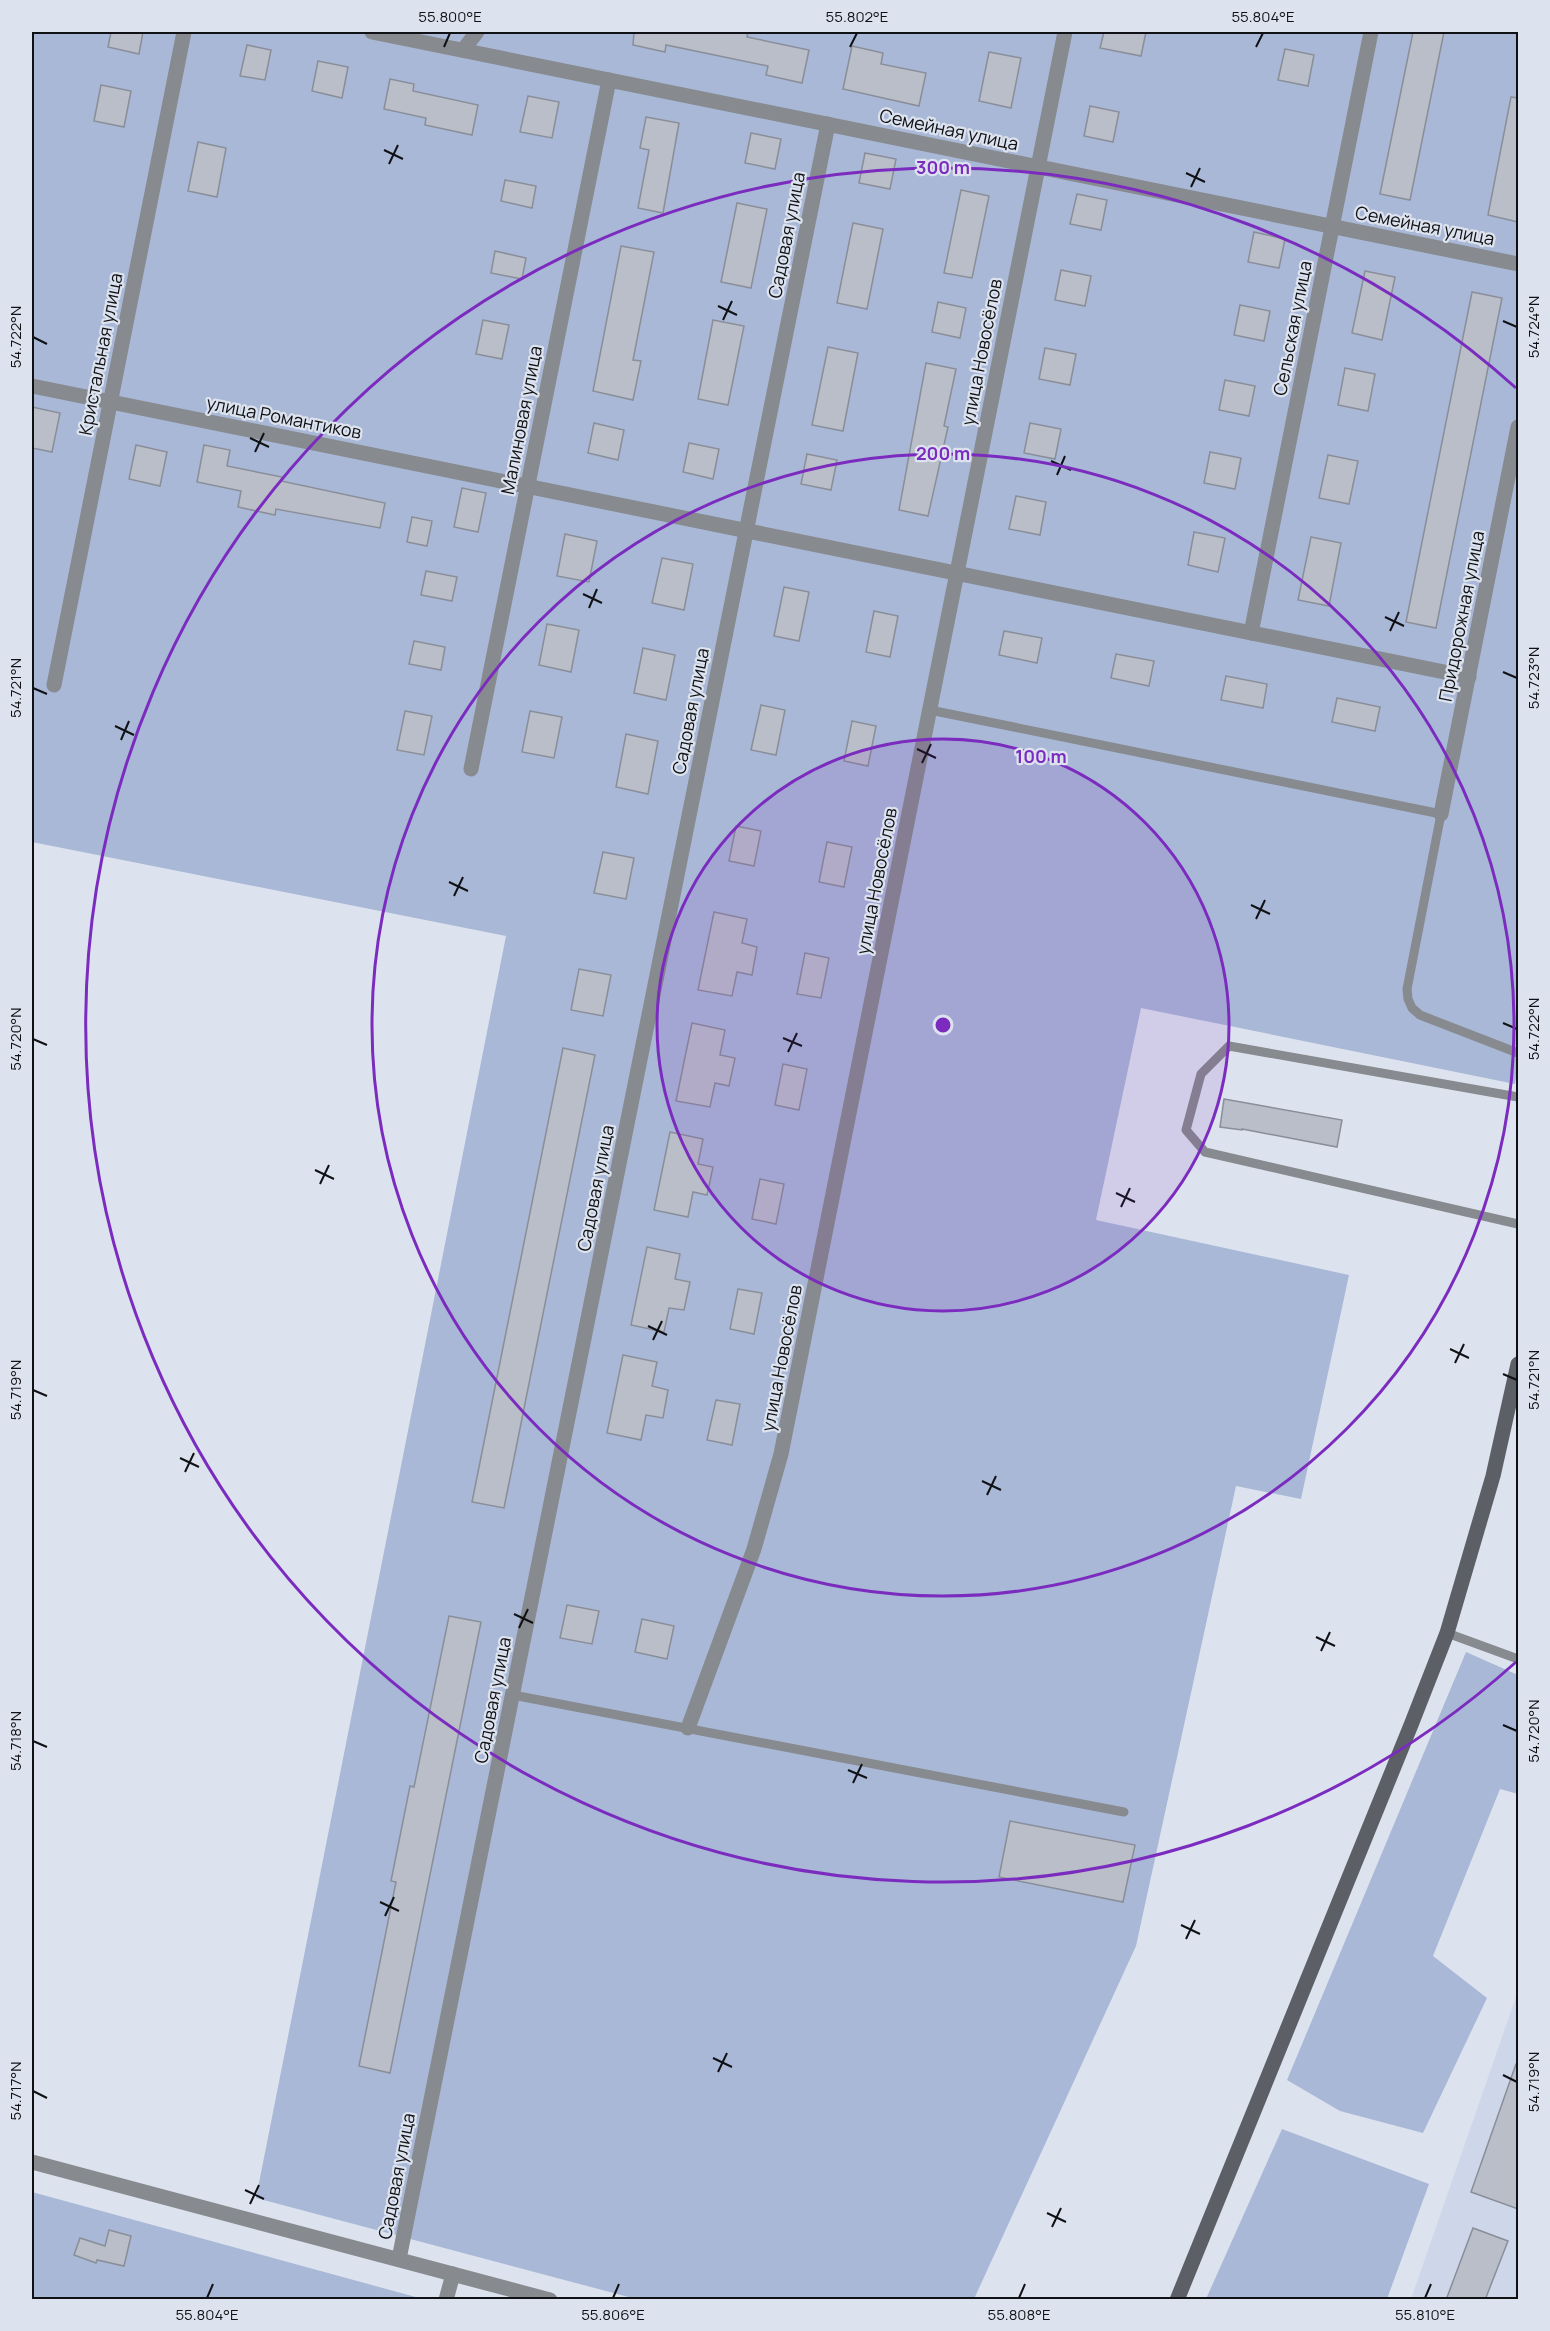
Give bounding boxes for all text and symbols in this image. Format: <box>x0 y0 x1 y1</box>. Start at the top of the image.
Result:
text: 55.800°E <box>418 6 482 27</box>
text: 55.802°E <box>826 6 888 27</box>
text: 55.804°E <box>1231 6 1295 27</box>
street label: Семейная улица <box>877 103 1021 155</box>
text: 300 m <box>916 155 970 179</box>
street label: Садовая улица <box>762 170 810 300</box>
street label: Семейная улица <box>1353 200 1497 250</box>
street label: Сельская улица <box>1267 259 1317 397</box>
street label: Кристальная улица <box>72 271 128 437</box>
street label: улица Новосёлов <box>955 276 1007 427</box>
text: 54.724°N <box>1523 296 1544 358</box>
text: 54.722°N <box>5 306 26 368</box>
street label: Малиновая улица <box>495 344 547 496</box>
street label: улица Романтиков <box>204 390 364 444</box>
text: 200 m <box>916 441 970 465</box>
street label: Придорожная улица <box>1433 529 1489 703</box>
street label: Садовая улица <box>666 646 714 776</box>
text: 54.723°N <box>1523 647 1544 709</box>
text: 54.721°N <box>5 658 26 718</box>
text: 100 m <box>1015 744 1067 768</box>
street label: улица Новосёлов <box>850 805 902 956</box>
text: 54.722°N <box>1523 998 1544 1060</box>
text: 54.720°N <box>5 1007 26 1071</box>
centre of rings <box>933 1015 953 1035</box>
street label: Садовая улица <box>571 1123 619 1253</box>
street label: улица Новосёлов <box>755 1282 807 1433</box>
text: 54.721°N <box>1523 1350 1544 1410</box>
text: 54.719°N <box>5 1360 26 1420</box>
street label: Садовая улица <box>468 1635 516 1765</box>
text: 54.720°N <box>1523 1699 1544 1763</box>
text: 54.718°N <box>5 1711 26 1771</box>
text: 54.719°N <box>1523 2052 1544 2112</box>
text: 54.717°N <box>5 2062 26 2120</box>
street label: Садовая улица <box>372 2111 420 2241</box>
text: 55.804°E <box>175 2304 239 2325</box>
text: 55.806°E <box>581 2304 645 2325</box>
text: 55.808°E <box>988 2304 1051 2325</box>
text: 55.810°E <box>1395 2304 1455 2325</box>

